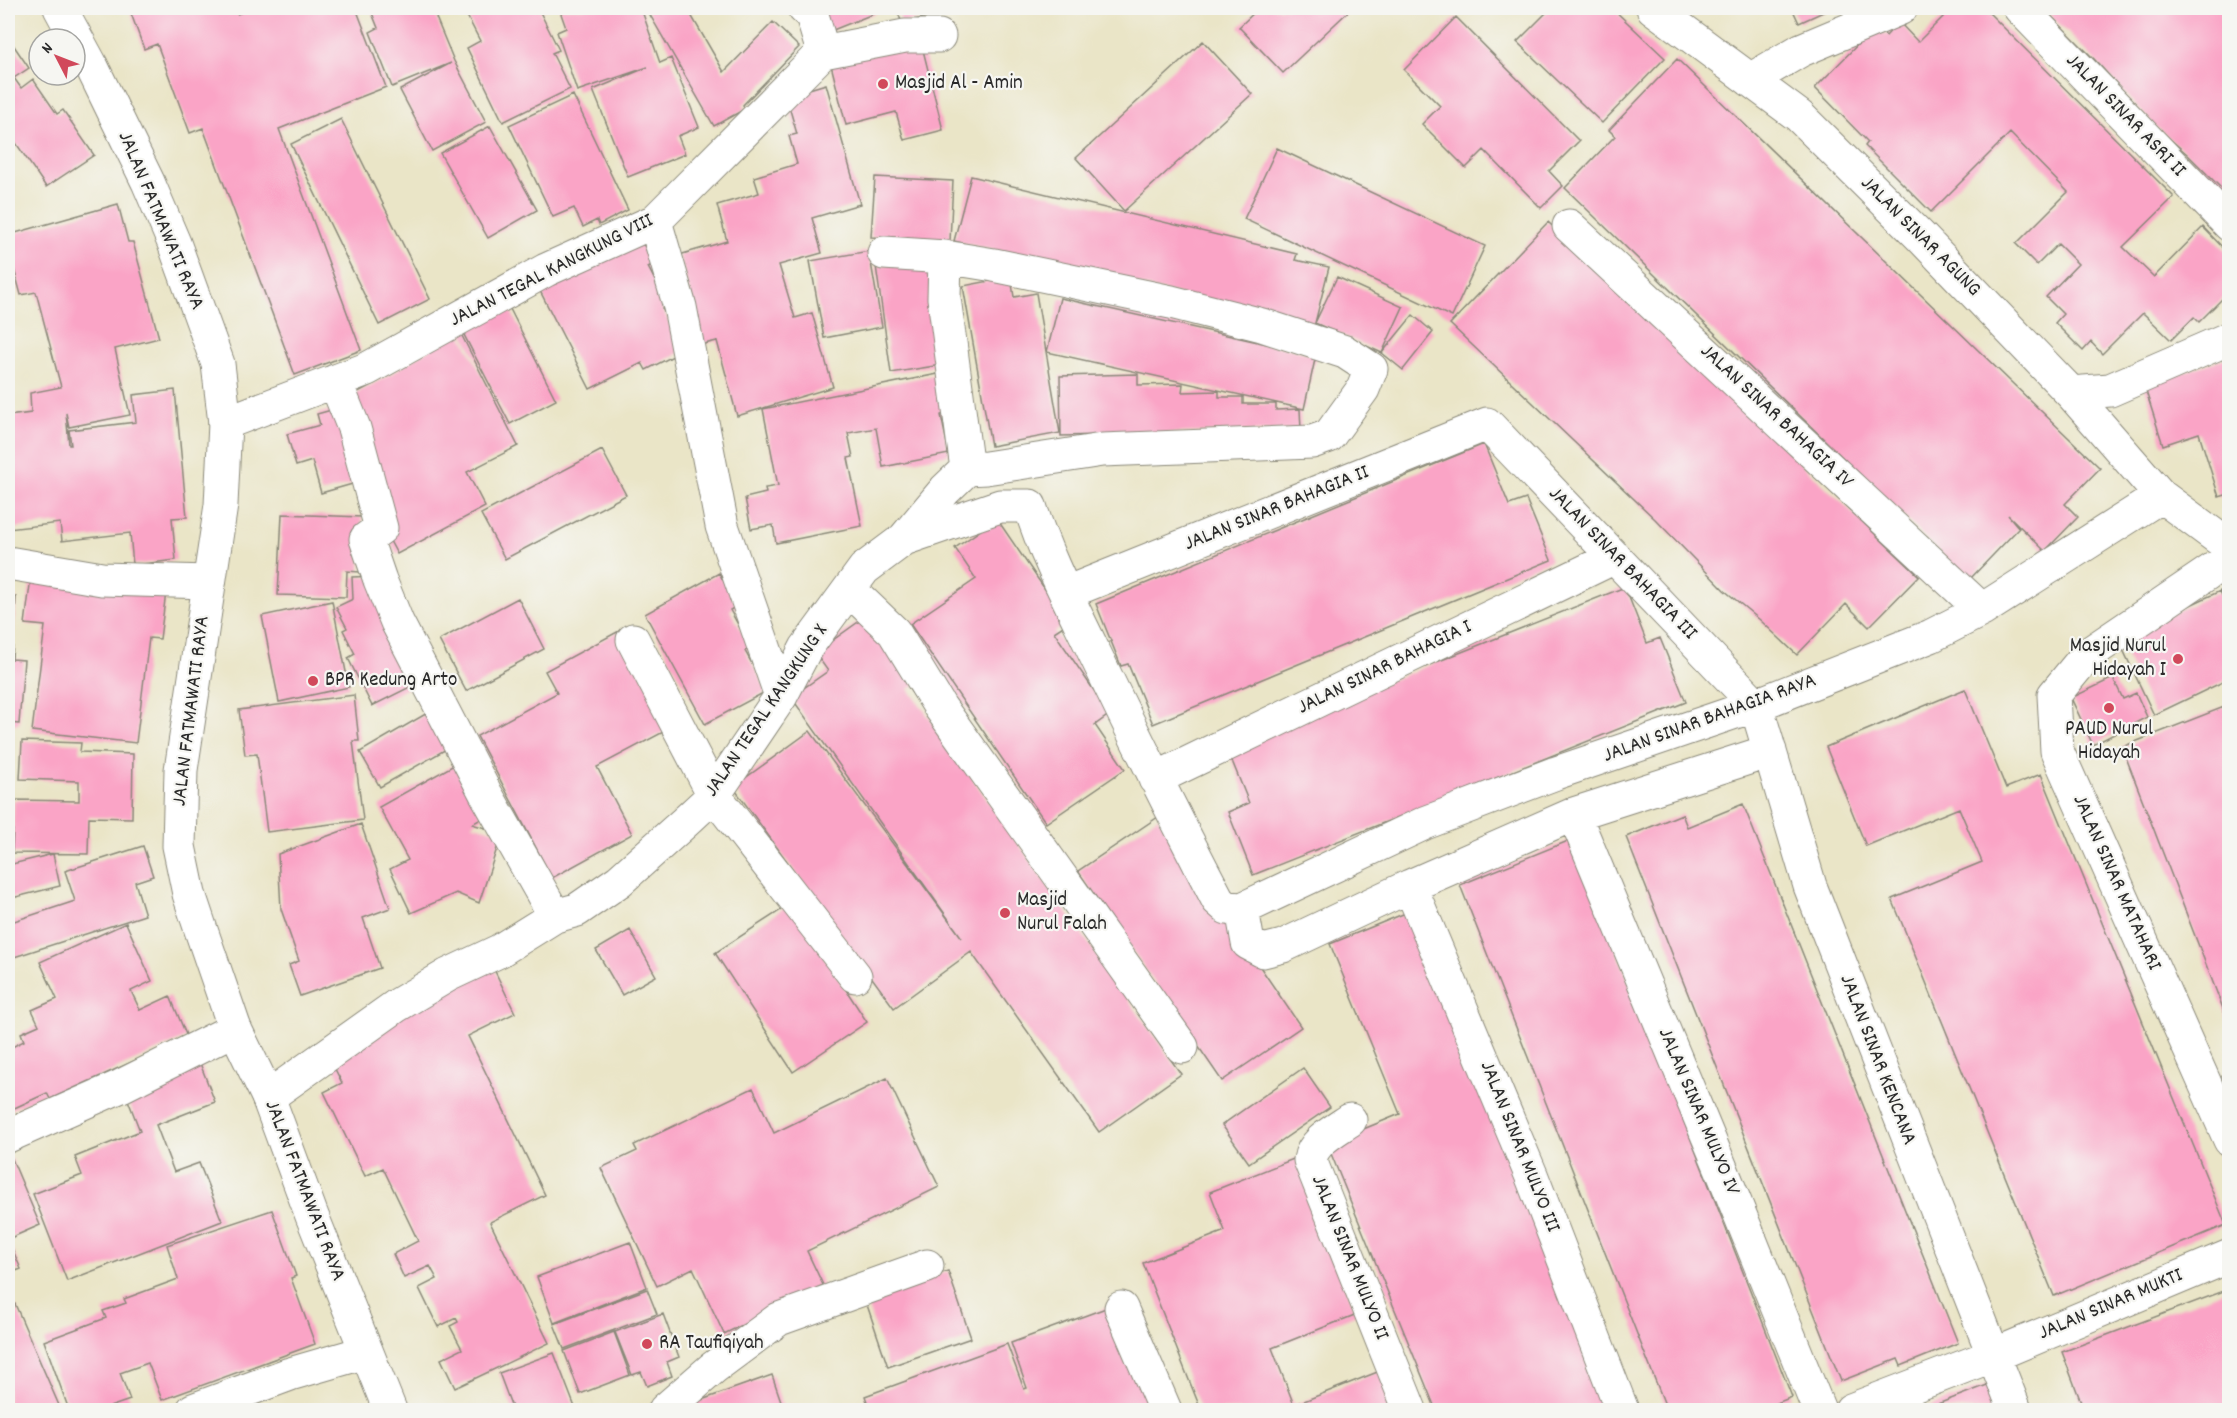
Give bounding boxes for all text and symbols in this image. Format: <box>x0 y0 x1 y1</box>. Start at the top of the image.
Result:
north arrow <box>27 27 87 87</box>
text: N <box>37 38 59 59</box>
street label: JALAN SINAR ASRI II <box>2058 47 2192 185</box>
place label: Masjid Al - Amin <box>895 69 1023 99</box>
marker: Masjid Al - Amin <box>876 77 890 91</box>
street label: JALAN FATMAWATI RAYA <box>109 127 211 315</box>
street label: JALAN SINAR AGUNG <box>1853 170 1987 304</box>
street label: JALAN TEGAL KANGKUNG VIII <box>445 206 660 335</box>
street label: JALAN SINAR BAHAGIA IV <box>1692 338 1860 496</box>
street label: JALAN SINAR BAHAGIA II <box>1180 458 1374 560</box>
street label: JALAN SINAR BAHAGIA III <box>1541 480 1704 648</box>
street label: JALAN SINAR BAHAGIA I <box>1293 613 1478 723</box>
street label: JALAN FATMAWATI RAYA <box>165 614 219 808</box>
street label: JALAN TEGAL KANGKUNG X <box>698 618 836 804</box>
place label: Masjid Nurul Hidayah I <box>2070 632 2166 686</box>
marker: Masjid Nurul Hidayah I <box>2171 652 2185 666</box>
place label: BPR Kedung Arto <box>325 666 457 696</box>
street label: JALAN SINAR BAHAGIA RAYA <box>1599 666 1821 772</box>
marker: BPR Kedung Arto <box>306 674 320 688</box>
marker: PAUD Nurul Hidayah <box>2102 701 2116 715</box>
place label: PAUD Nurul Hidayah <box>2065 715 2153 769</box>
street label: JALAN SINAR MATAHARI <box>2064 790 2168 976</box>
place label: Masjid Nurul Falah <box>1017 886 1107 940</box>
marker: Masjid Nurul Falah <box>998 906 1012 920</box>
street label: JALAN SINAR KENCANA <box>1831 970 1923 1150</box>
street label: JALAN SINAR MULYO IV <box>1649 1024 1747 1200</box>
street label: JALAN SINAR MULYO III <box>1471 1057 1567 1237</box>
street label: JALAN FATMAWATI RAYA <box>256 1096 352 1286</box>
street label: JALAN SINAR MULYO II <box>1302 1171 1396 1345</box>
street label: JALAN SINAR MUKTI <box>2034 1261 2188 1349</box>
place label: RA Taufiqiyah <box>659 1329 764 1359</box>
marker: RA Taufiqiyah <box>640 1337 654 1351</box>

